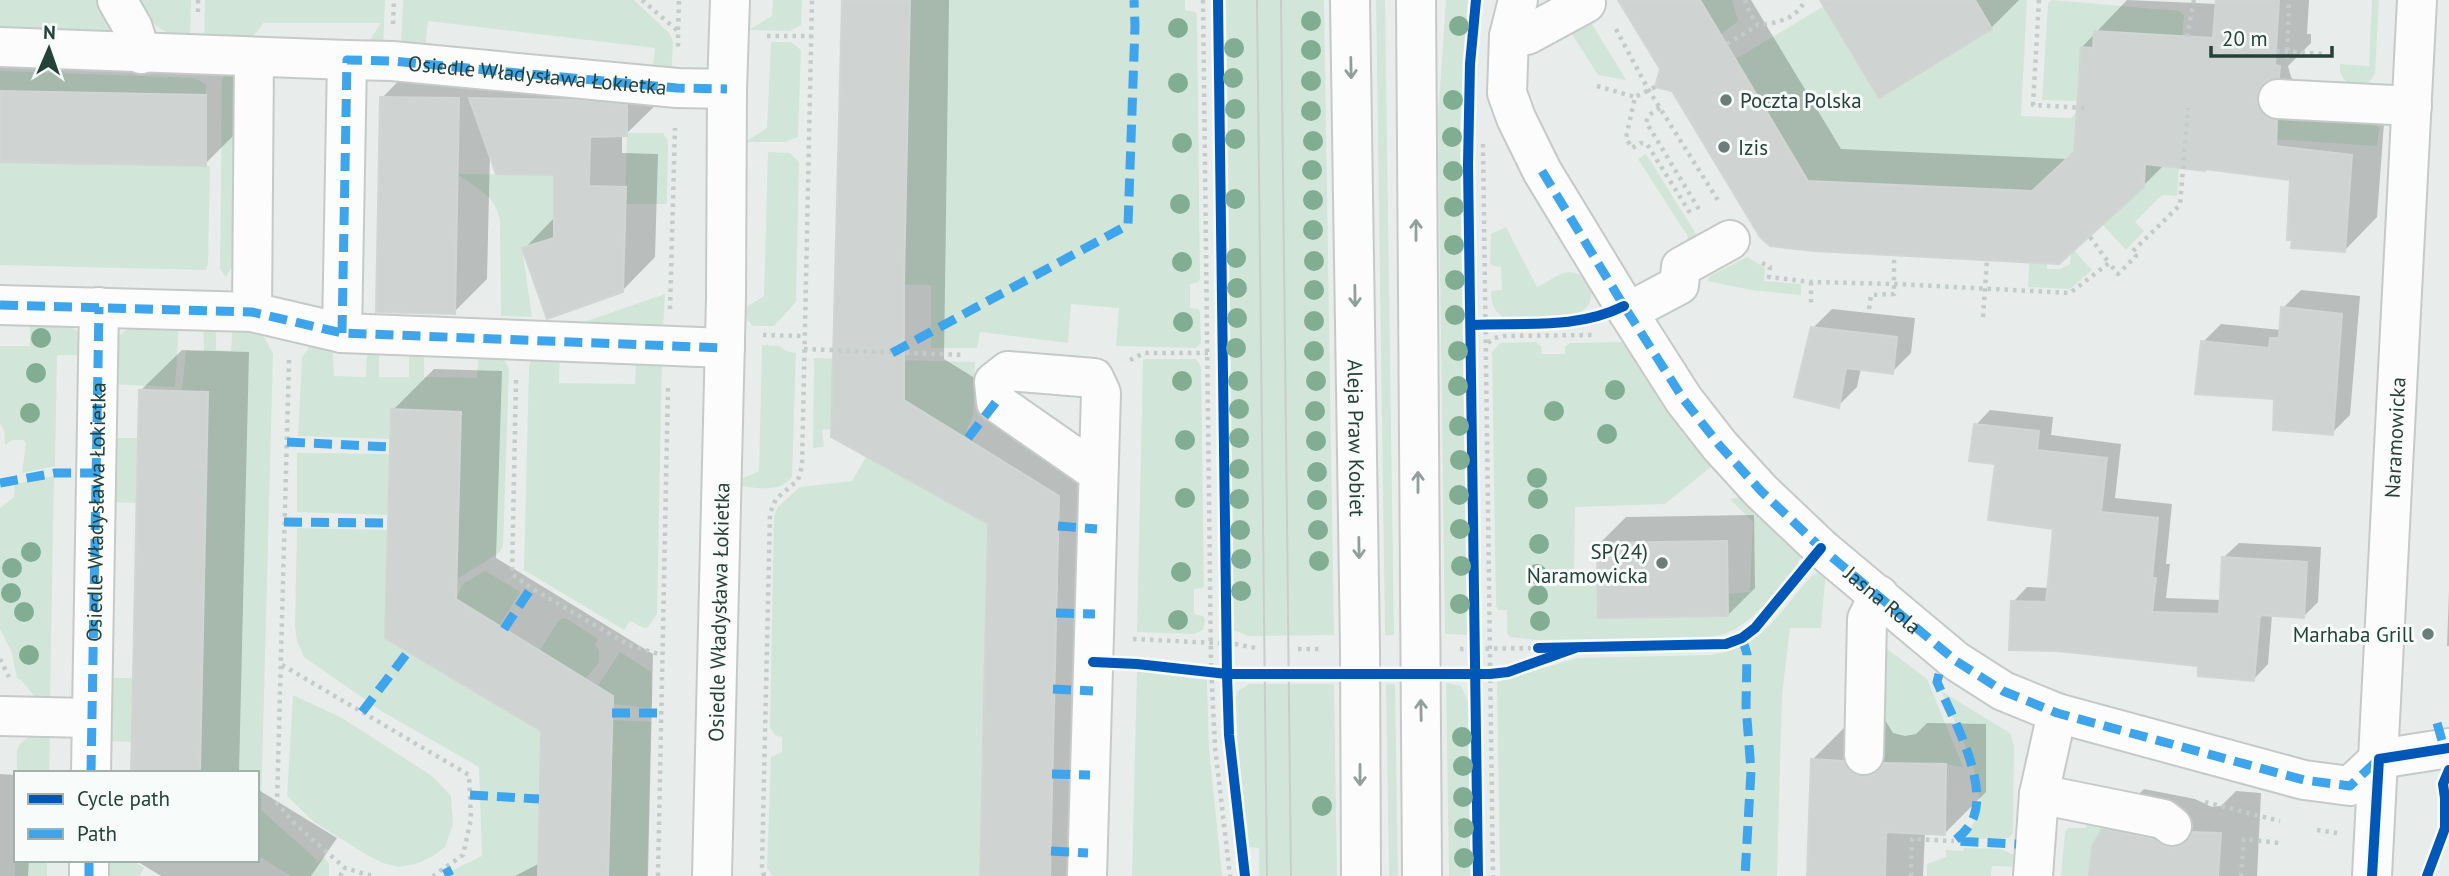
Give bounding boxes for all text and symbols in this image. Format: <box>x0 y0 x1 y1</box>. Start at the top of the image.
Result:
north arrow <box>14 14 84 84</box>
scale bar <box>2211 14 2332 58</box>
text: N <box>43 20 56 44</box>
text: 20 m <box>2222 25 2268 52</box>
street label: Osiedle Władysława Łokietka <box>407 49 668 100</box>
one-way arrow <box>1345 56 1358 79</box>
place label: Poczta Polska <box>1740 87 1862 114</box>
marker: Poczta Polska <box>1718 92 1734 108</box>
place label: Izis <box>1738 134 1768 161</box>
marker: Izis <box>1716 139 1732 155</box>
one-way arrow <box>1410 219 1423 242</box>
one-way arrow <box>1348 284 1362 307</box>
street label: Aleja Praw Kobiet <box>1342 359 1371 517</box>
street label: Naramowicka <box>2378 376 2411 499</box>
street label: Osiedle Władysława Łokietka <box>80 382 111 642</box>
one-way arrow <box>1412 471 1425 494</box>
street label: Osiedle Władysława Łokietka <box>702 482 735 742</box>
one-way arrow <box>1352 536 1365 559</box>
place label: SP(24) Naramowicka <box>1527 538 1648 589</box>
marker: SP(24) Naramowicka <box>1654 555 1670 571</box>
street label: Jasna Rola <box>1838 559 1927 640</box>
place label: Marhaba Grill <box>2293 621 2414 648</box>
marker: Marhaba Grill <box>2420 626 2436 642</box>
one-way arrow <box>1414 699 1428 722</box>
one-way arrow <box>1353 763 1367 786</box>
legend <box>14 771 259 862</box>
text: Cycle path <box>77 785 170 812</box>
text: Path <box>77 820 117 847</box>

